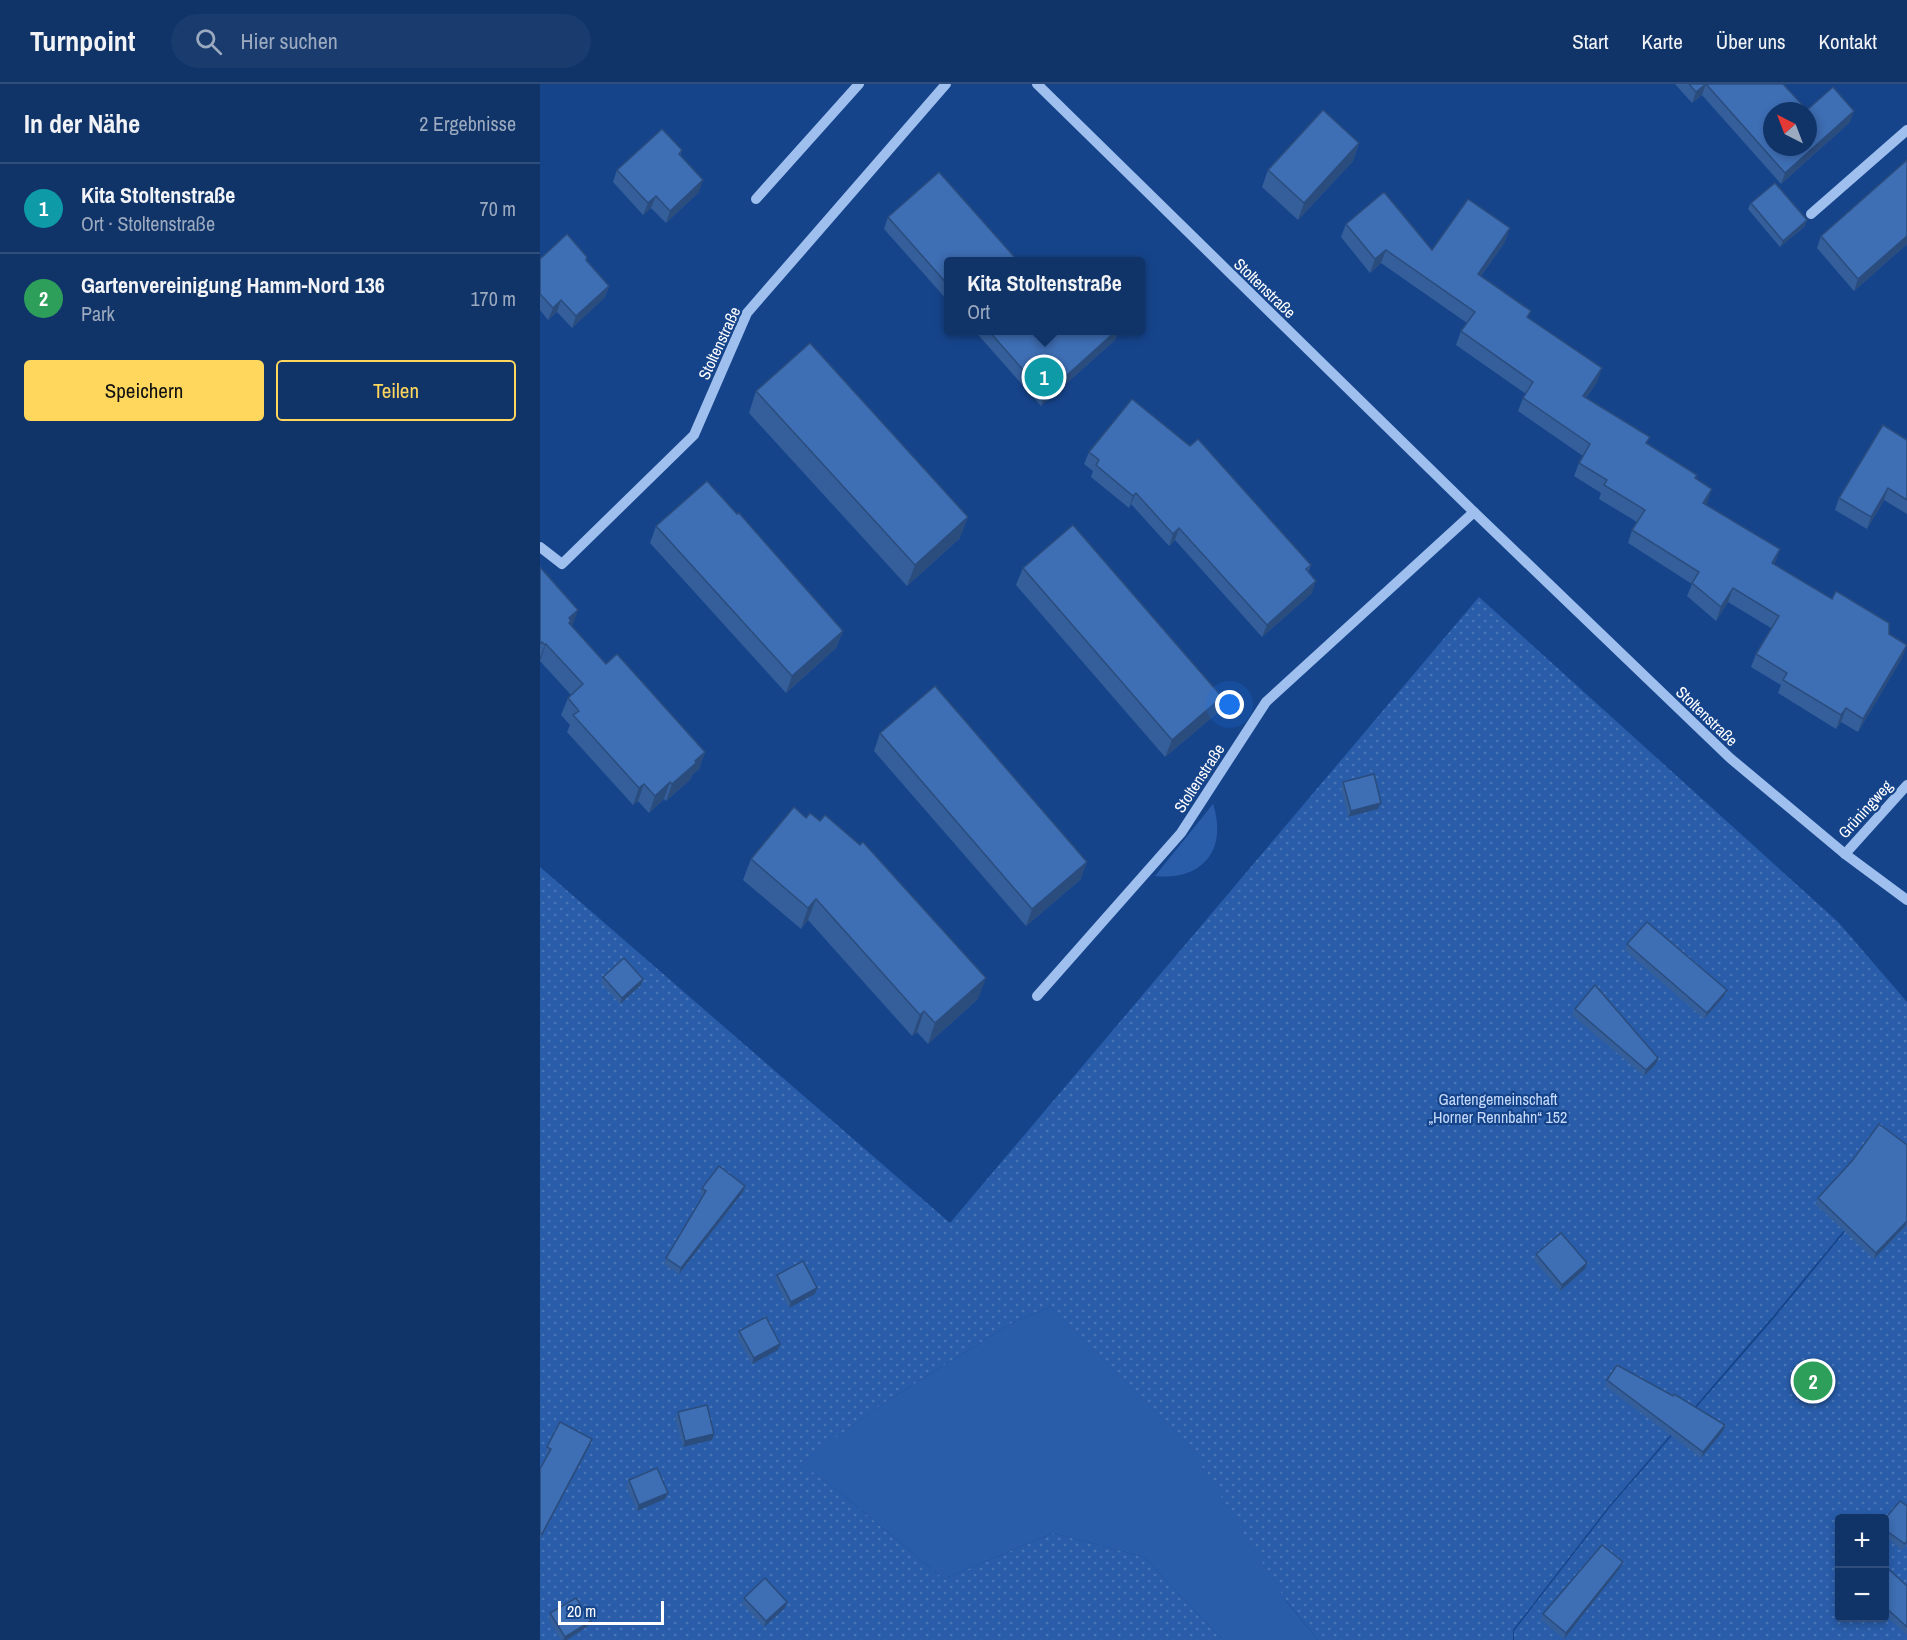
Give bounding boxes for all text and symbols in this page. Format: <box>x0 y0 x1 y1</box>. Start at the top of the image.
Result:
search box <box>171 14 591 68</box>
text: Turnpoint <box>30 22 135 60</box>
icon: search <box>192 25 225 58</box>
text: Hier suchen <box>240 26 338 56</box>
text: Start <box>1572 27 1609 56</box>
text: Karte <box>1642 27 1683 56</box>
text: Über uns <box>1716 27 1786 56</box>
text: Kontakt <box>1819 27 1877 56</box>
north arrow <box>1763 102 1817 156</box>
text: In der Nähe <box>24 106 140 141</box>
text: 2 Ergebnisse <box>419 110 516 137</box>
text: Kita Stoltenstraße <box>81 180 235 210</box>
text: 1 <box>39 195 48 222</box>
text: 70 m <box>480 195 516 222</box>
text: Ort · Stoltenstraße <box>81 210 215 237</box>
street label: Stoltenstraße <box>1229 253 1301 323</box>
popup <box>944 257 1145 335</box>
text: Kita Stoltenstraße <box>967 268 1122 298</box>
text: Gartenvereinigung Hamm-Nord 136 <box>81 270 385 300</box>
text: 2 <box>39 285 48 312</box>
text: 170 m <box>470 285 516 312</box>
text: Ort <box>967 298 990 325</box>
text: Park <box>81 300 115 327</box>
street label: Stoltenstraße <box>693 303 745 383</box>
pin: 1 <box>1024 354 1064 400</box>
button: Speichern <box>24 360 264 421</box>
button: Teilen <box>276 360 516 421</box>
street label: Stoltenstraße <box>1671 681 1743 751</box>
your location <box>1215 690 1244 719</box>
street label: Stoltenstraße <box>1169 739 1229 817</box>
street label: Grüningweg <box>1833 775 1898 843</box>
park label: Gartengemeinschaft „Horner Rennbahn“ 152 <box>1429 1088 1567 1128</box>
pin: 2 <box>1794 1358 1832 1404</box>
map controls <box>1835 1514 1889 1622</box>
button: + <box>1835 1514 1889 1568</box>
button: − <box>1835 1568 1889 1622</box>
scale bar <box>558 1598 664 1626</box>
text: 20 m <box>567 1600 596 1622</box>

